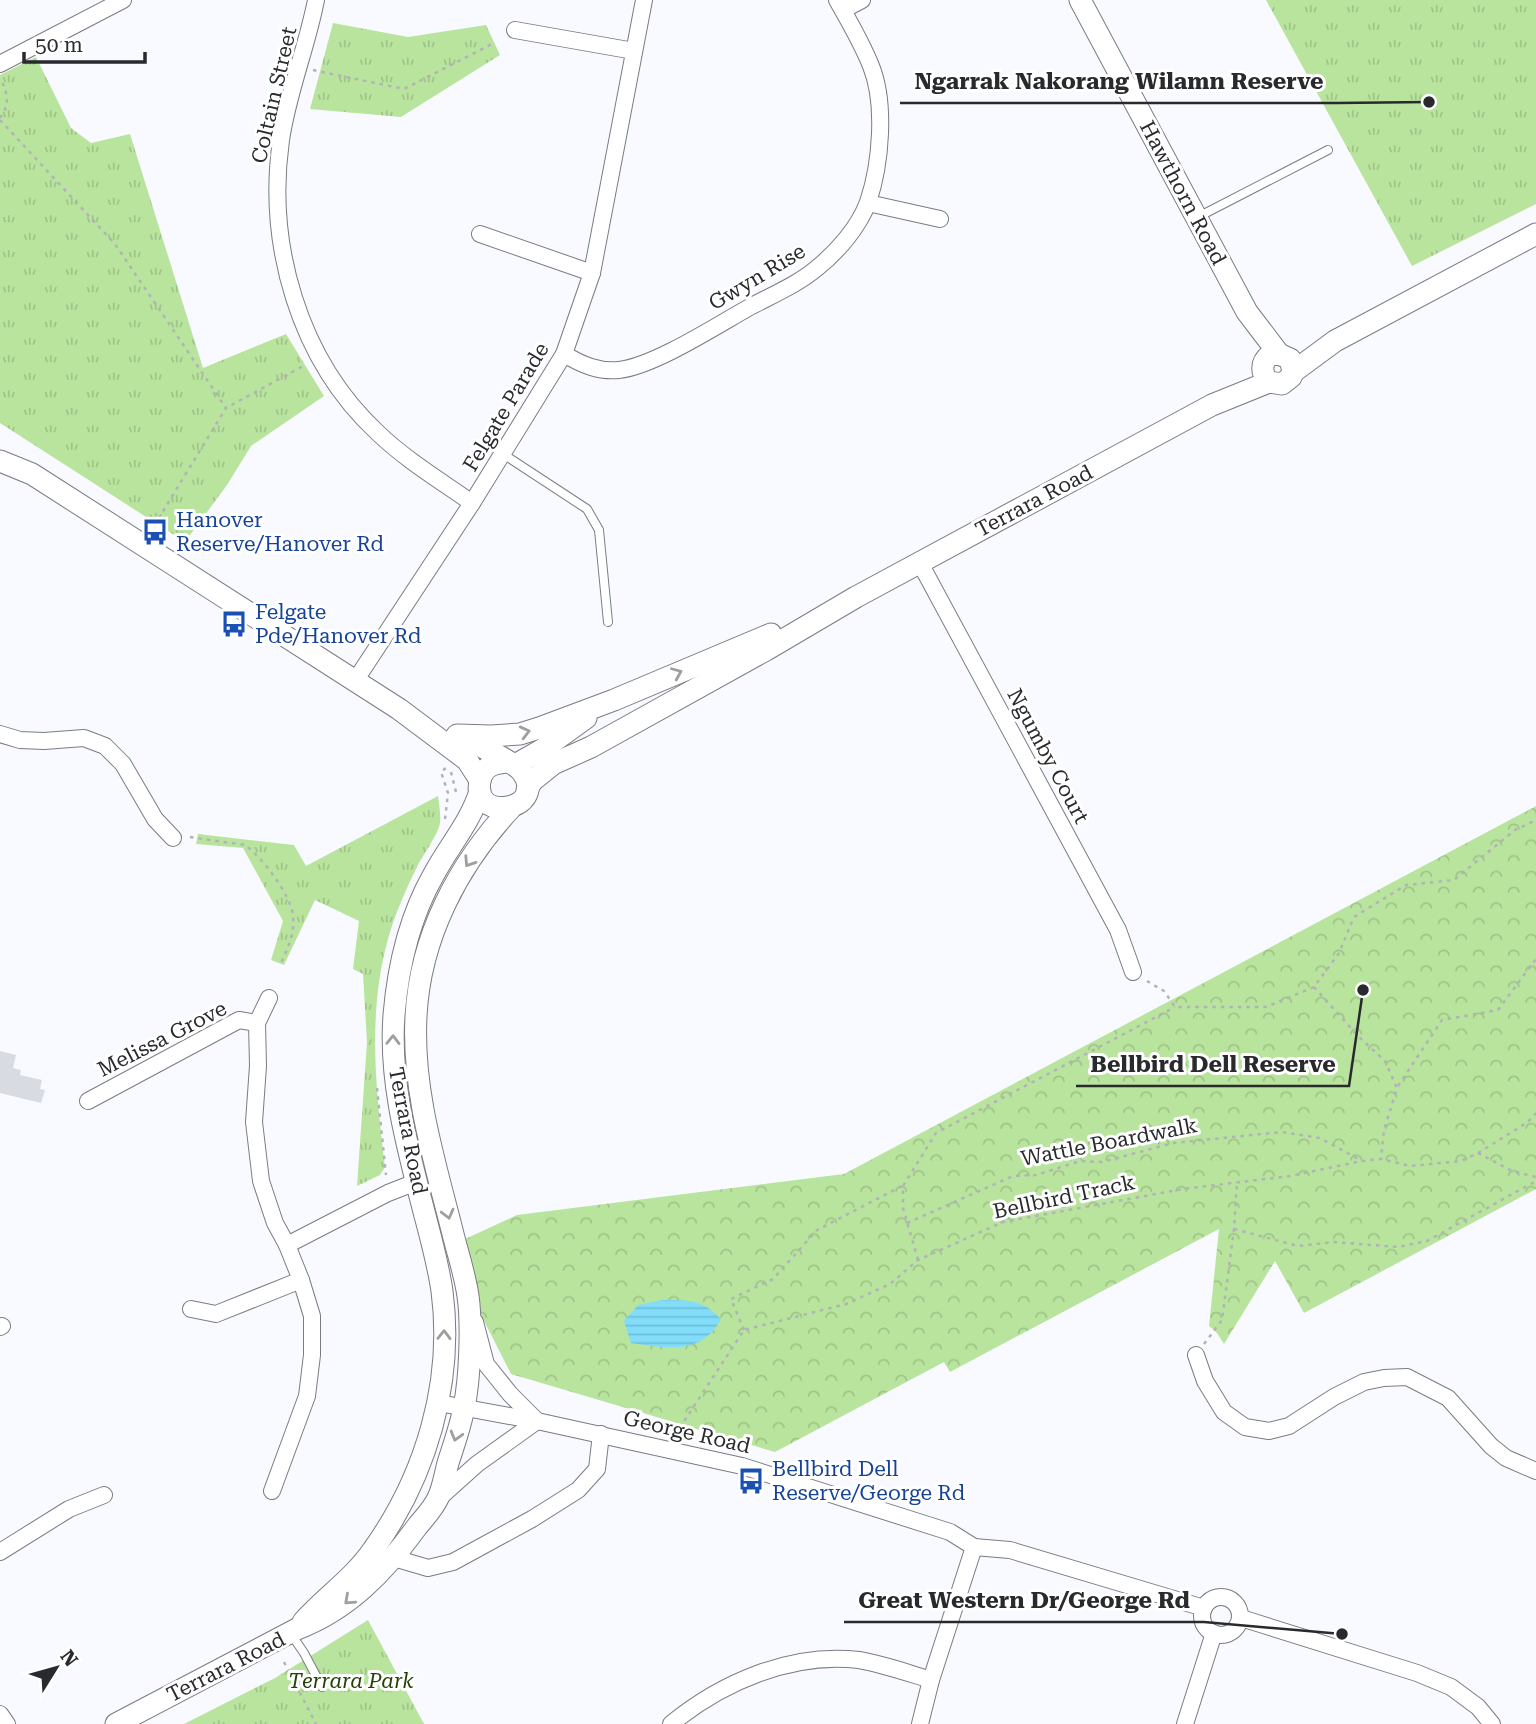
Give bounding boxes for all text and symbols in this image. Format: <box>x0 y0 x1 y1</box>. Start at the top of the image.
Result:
scale bar <box>24 21 145 65</box>
street label: Coltain Street <box>247 24 301 166</box>
text: 50 m <box>35 33 83 57</box>
callout: Ngarrak Nakorang Wilamn Reserve <box>900 59 1337 103</box>
text: Ngarrak Nakorang Wilamn Reserve <box>914 68 1324 95</box>
street label: Hawthorn Road <box>1135 117 1231 270</box>
street label: Gwyn Rise <box>704 239 810 315</box>
street label: Felgate Parade <box>458 338 554 476</box>
street label: Terrara Road <box>971 460 1097 542</box>
place label: Hanover Reserve/Hanover Rd <box>176 508 384 556</box>
bus stop icon: Hanover Reserve/Hanover Rd <box>140 517 170 547</box>
place label: Felgate Pde/Hanover Rd <box>255 600 422 648</box>
bus stop icon: Felgate Pde/Hanover Rd <box>219 609 249 639</box>
one-way arrow <box>670 667 682 681</box>
street label: Ngumby Court <box>1002 684 1094 828</box>
one-way arrow <box>518 725 530 740</box>
one-way arrow <box>465 854 478 867</box>
street label: Melissa Grove <box>94 996 230 1082</box>
one-way arrow <box>386 1034 401 1045</box>
callout: Bellbird Dell Reserve <box>1076 1042 1349 1086</box>
text: Bellbird Dell Reserve <box>1090 1051 1336 1078</box>
street label: Terrara Road <box>384 1065 432 1197</box>
street label: Wattle Boardwalk <box>1019 1113 1199 1171</box>
street label: Bellbird Track <box>991 1170 1137 1224</box>
one-way arrow <box>440 1208 454 1220</box>
one-way arrow <box>437 1329 452 1340</box>
street label: George Road <box>621 1406 753 1458</box>
one-way arrow <box>449 1430 464 1442</box>
place label: Bellbird Dell Reserve/George Rd <box>772 1457 966 1505</box>
bus stop icon: Bellbird Dell Reserve/George Rd <box>736 1466 766 1496</box>
callout: Great Western Dr/George Rd <box>844 1578 1204 1622</box>
text: Great Western Dr/George Rd <box>858 1587 1190 1614</box>
one-way arrow <box>344 1592 357 1604</box>
street label: Terrara Road <box>163 1627 290 1707</box>
north arrow <box>21 1633 91 1703</box>
text: N <box>56 1645 83 1671</box>
park label: Terrara Park <box>288 1669 414 1693</box>

